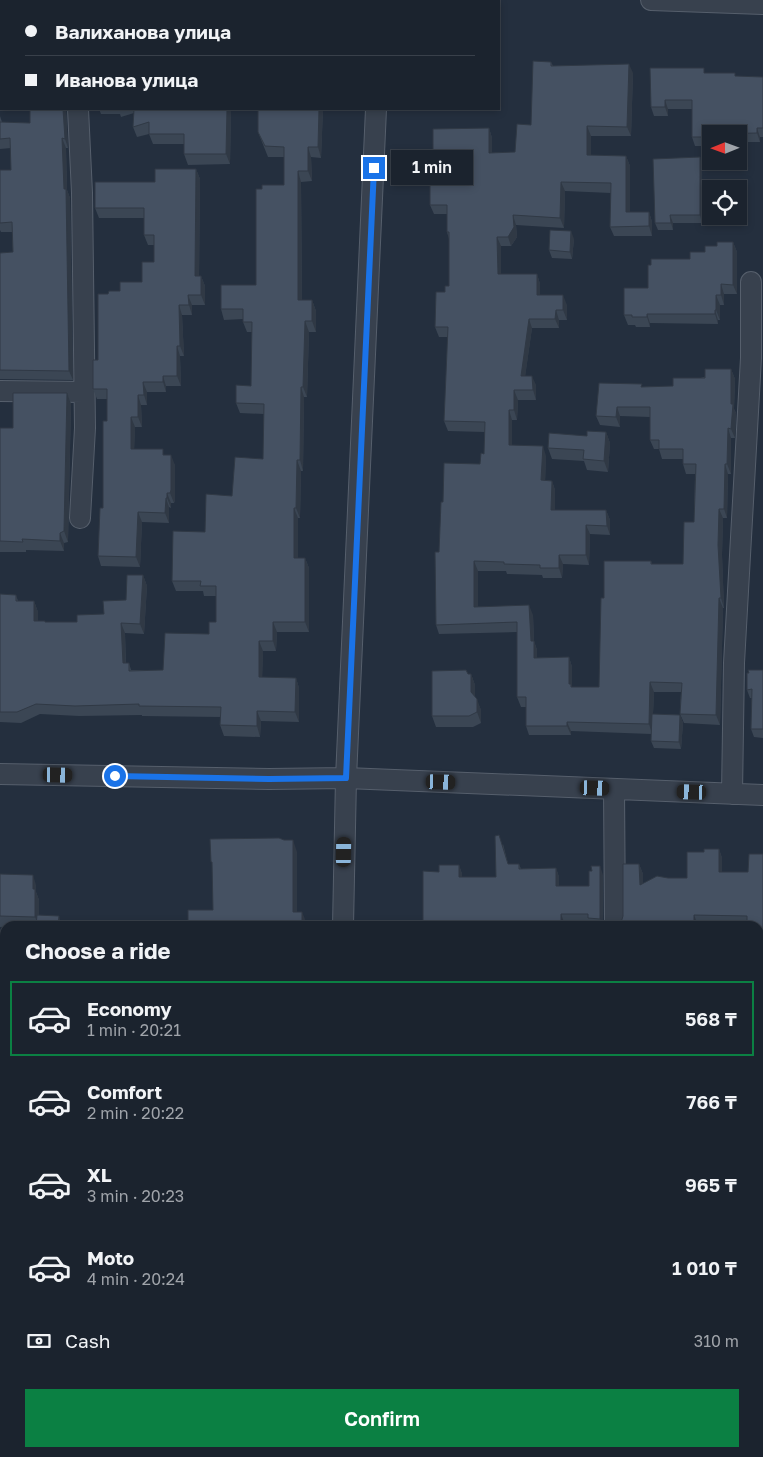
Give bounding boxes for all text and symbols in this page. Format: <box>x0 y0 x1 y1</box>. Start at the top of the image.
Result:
text: Валиханова улица <box>55 20 231 43</box>
text: Иванова улица <box>55 68 198 91</box>
north arrow <box>702 125 748 170</box>
map controls <box>702 125 747 225</box>
callout: 1 min <box>392 150 474 186</box>
route end <box>363 157 385 179</box>
text: 1 min <box>412 157 452 177</box>
button: locate <box>702 180 747 225</box>
route start <box>104 765 126 787</box>
car <box>42 767 73 783</box>
car <box>425 774 456 790</box>
car <box>579 780 610 796</box>
car <box>676 784 707 800</box>
car <box>336 837 351 867</box>
text: Choose a ride <box>25 937 171 964</box>
icon: car <box>27 996 72 1041</box>
text: Economy <box>87 997 172 1020</box>
text: 568 ₸ <box>685 1007 737 1030</box>
text: 1 min · 20:21 <box>87 1020 181 1040</box>
icon: car <box>27 1079 72 1124</box>
text: Comfort <box>87 1080 162 1103</box>
text: 766 ₸ <box>686 1090 737 1113</box>
text: 2 min · 20:22 <box>87 1103 184 1123</box>
icon: car <box>27 1162 72 1207</box>
text: XL <box>87 1163 112 1186</box>
text: 965 ₸ <box>685 1173 737 1196</box>
text: 3 min · 20:23 <box>87 1186 184 1206</box>
icon: car <box>27 1245 72 1290</box>
text: Moto <box>87 1246 134 1269</box>
text: 1 010 ₸ <box>672 1256 737 1279</box>
text: 4 min · 20:24 <box>87 1269 185 1289</box>
icon: cash <box>25 1327 53 1355</box>
text: Cash <box>65 1329 110 1352</box>
text: 310 m <box>694 1331 739 1351</box>
button: Confirm <box>25 1389 739 1447</box>

